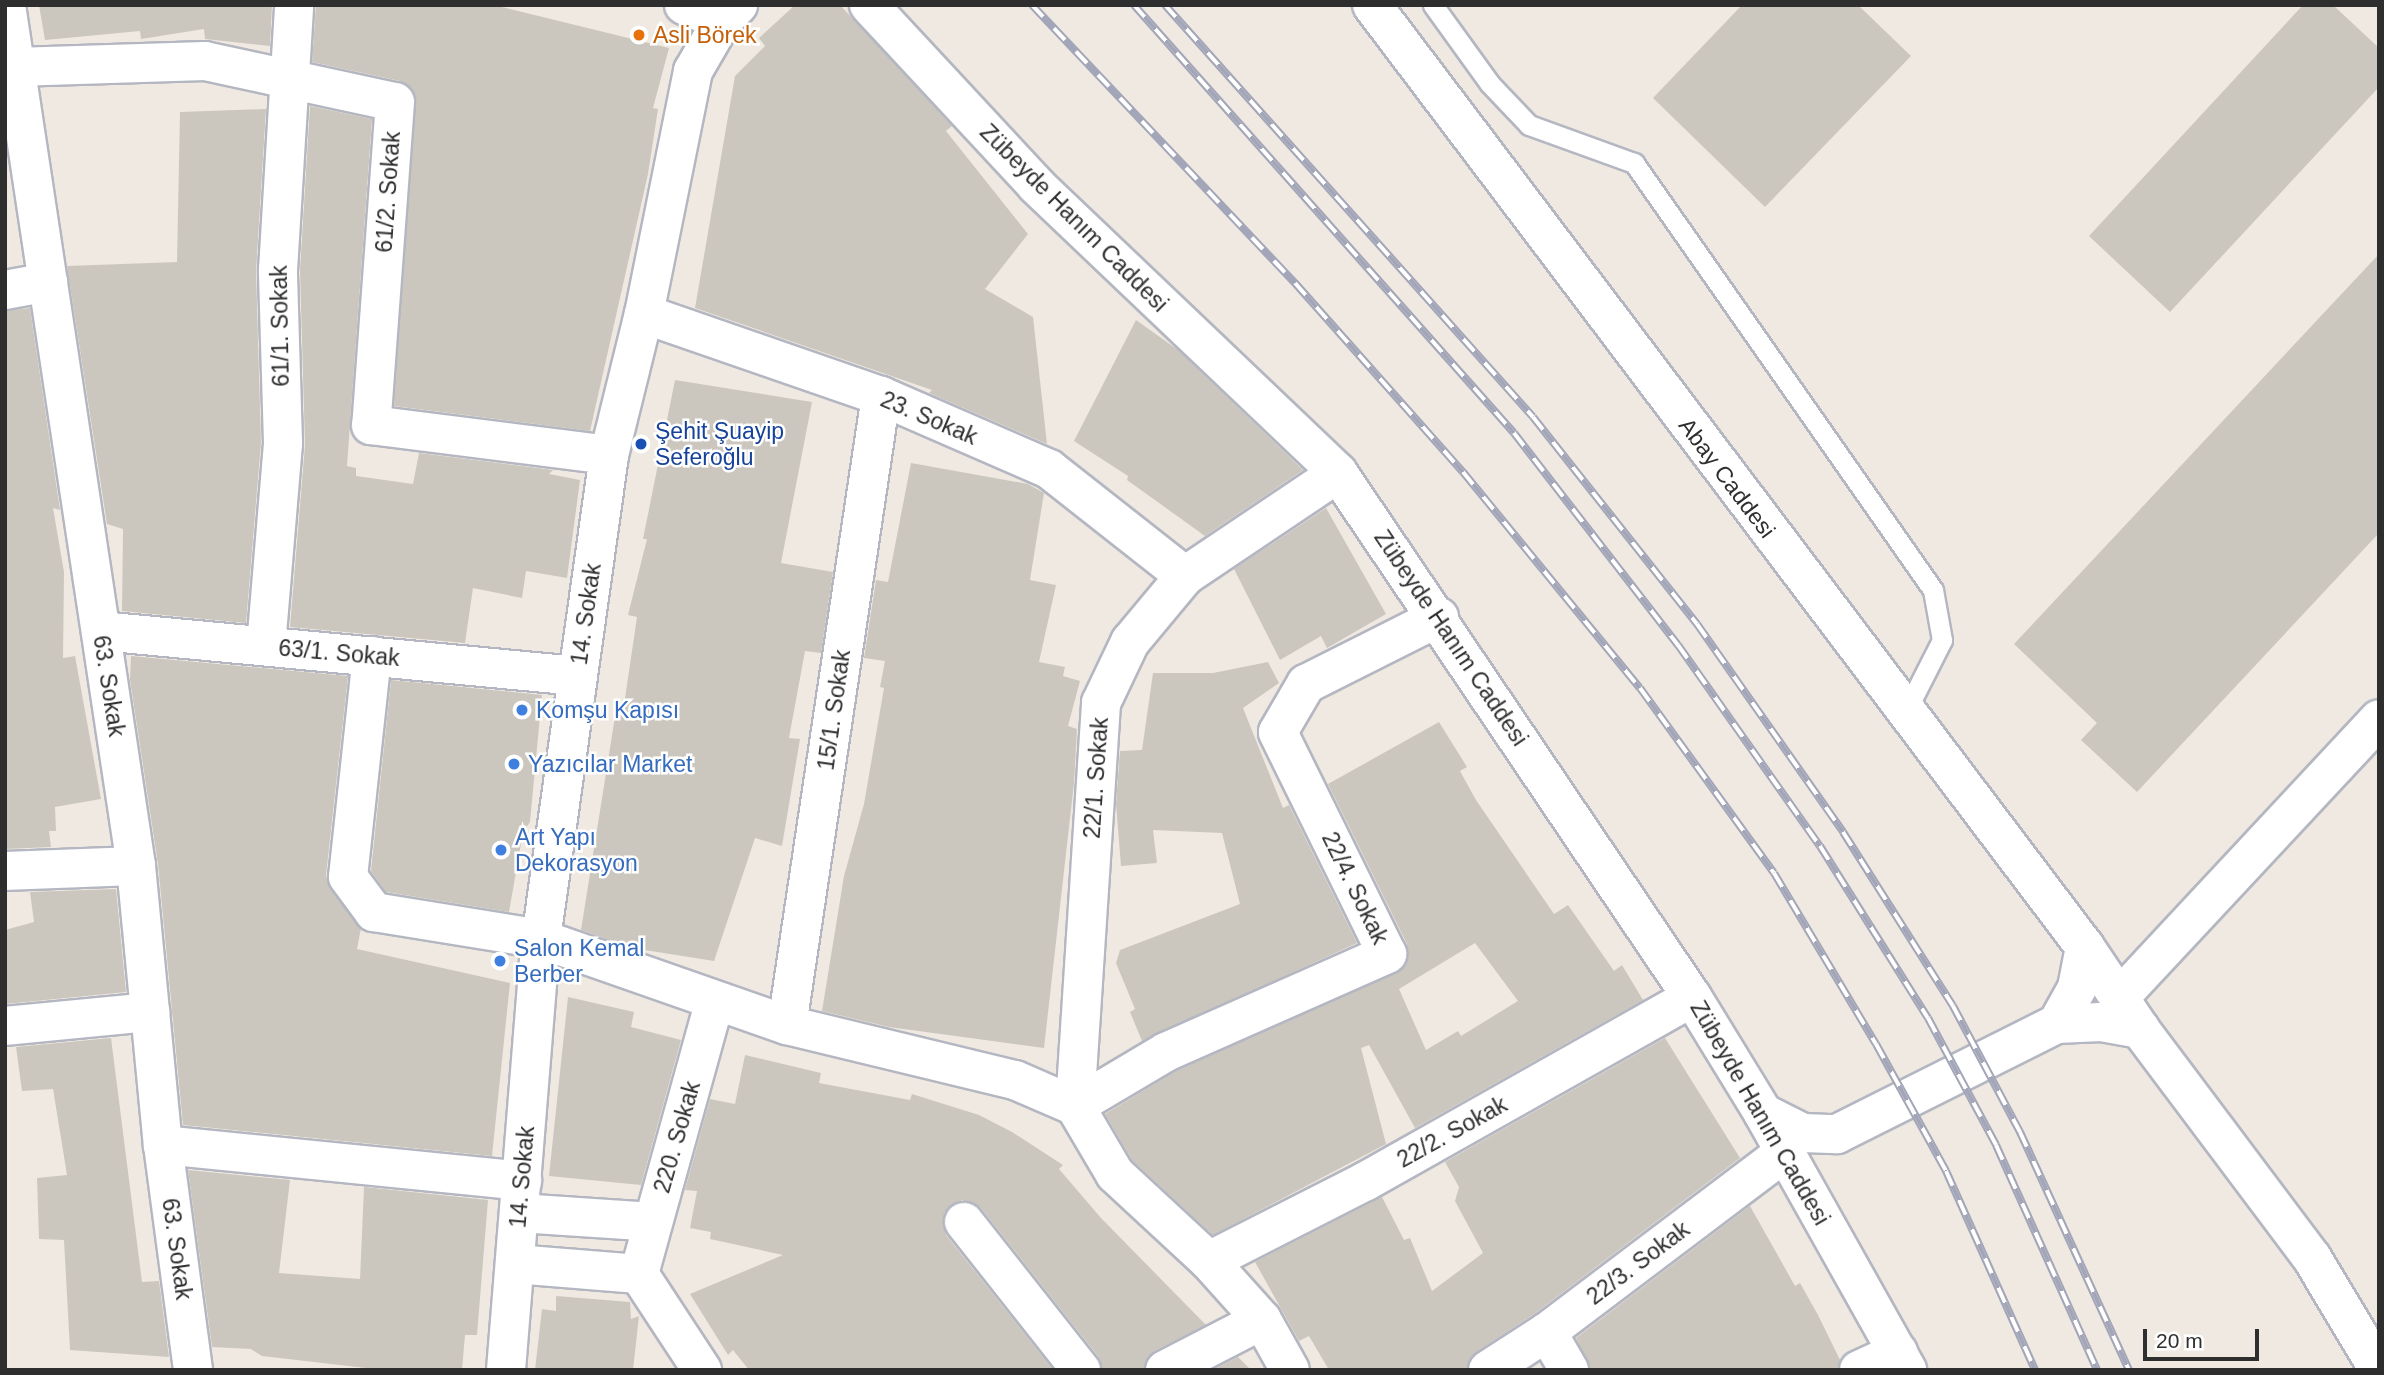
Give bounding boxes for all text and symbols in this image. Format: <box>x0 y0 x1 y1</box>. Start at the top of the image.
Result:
place label: Asli Börek <box>653 21 757 49</box>
marker: Asli Börek <box>631 27 647 43</box>
street label: Zübeyde Hanım Caddesi <box>974 118 1174 318</box>
street label: 61/2. Sokak <box>370 130 406 254</box>
street label: 61/1. Sokak <box>265 265 295 387</box>
street label: 23. Sokak <box>877 385 981 451</box>
street label: Abay Caddesi <box>1673 413 1781 543</box>
place label: Şehit Şuayip Seferoğlu <box>655 417 784 471</box>
marker: Şehit Şuayip Seferoğlu <box>633 436 649 452</box>
street label: Zübeyde Hanım Caddesi <box>1368 525 1534 751</box>
street label: 14. Sokak <box>565 561 607 667</box>
street label: 63. Sokak <box>87 633 131 739</box>
street label: 63/1. Sokak <box>277 634 401 672</box>
street label: 15/1. Sokak <box>812 648 856 772</box>
place label: Komşu Kapısı <box>536 696 679 724</box>
marker: Komşu Kapısı <box>514 702 530 718</box>
street label: 22/1. Sokak <box>1078 716 1114 840</box>
place label: Yazıcılar Market <box>528 750 692 778</box>
marker: Yazıcılar Market <box>506 756 522 772</box>
place label: Art Yapı Dekorasyon <box>515 823 638 877</box>
street label: 22/4. Sokak <box>1316 827 1394 949</box>
marker: Art Yapı Dekorasyon <box>493 842 509 858</box>
place label: Salon Kemal Berber <box>514 934 644 988</box>
marker: Salon Kemal Berber <box>492 953 508 969</box>
street label: Zübeyde Hanım Caddesi <box>1684 996 1836 1230</box>
street label: 220. Sokak <box>648 1078 706 1196</box>
street label: 22/2. Sokak <box>1392 1090 1512 1174</box>
street label: 14. Sokak <box>504 1125 540 1229</box>
street label: 63. Sokak <box>156 1196 198 1302</box>
street label: 22/3. Sokak <box>1581 1215 1695 1311</box>
scale bar <box>2146 1316 2262 1360</box>
text: 20 m <box>2156 1329 2203 1352</box>

